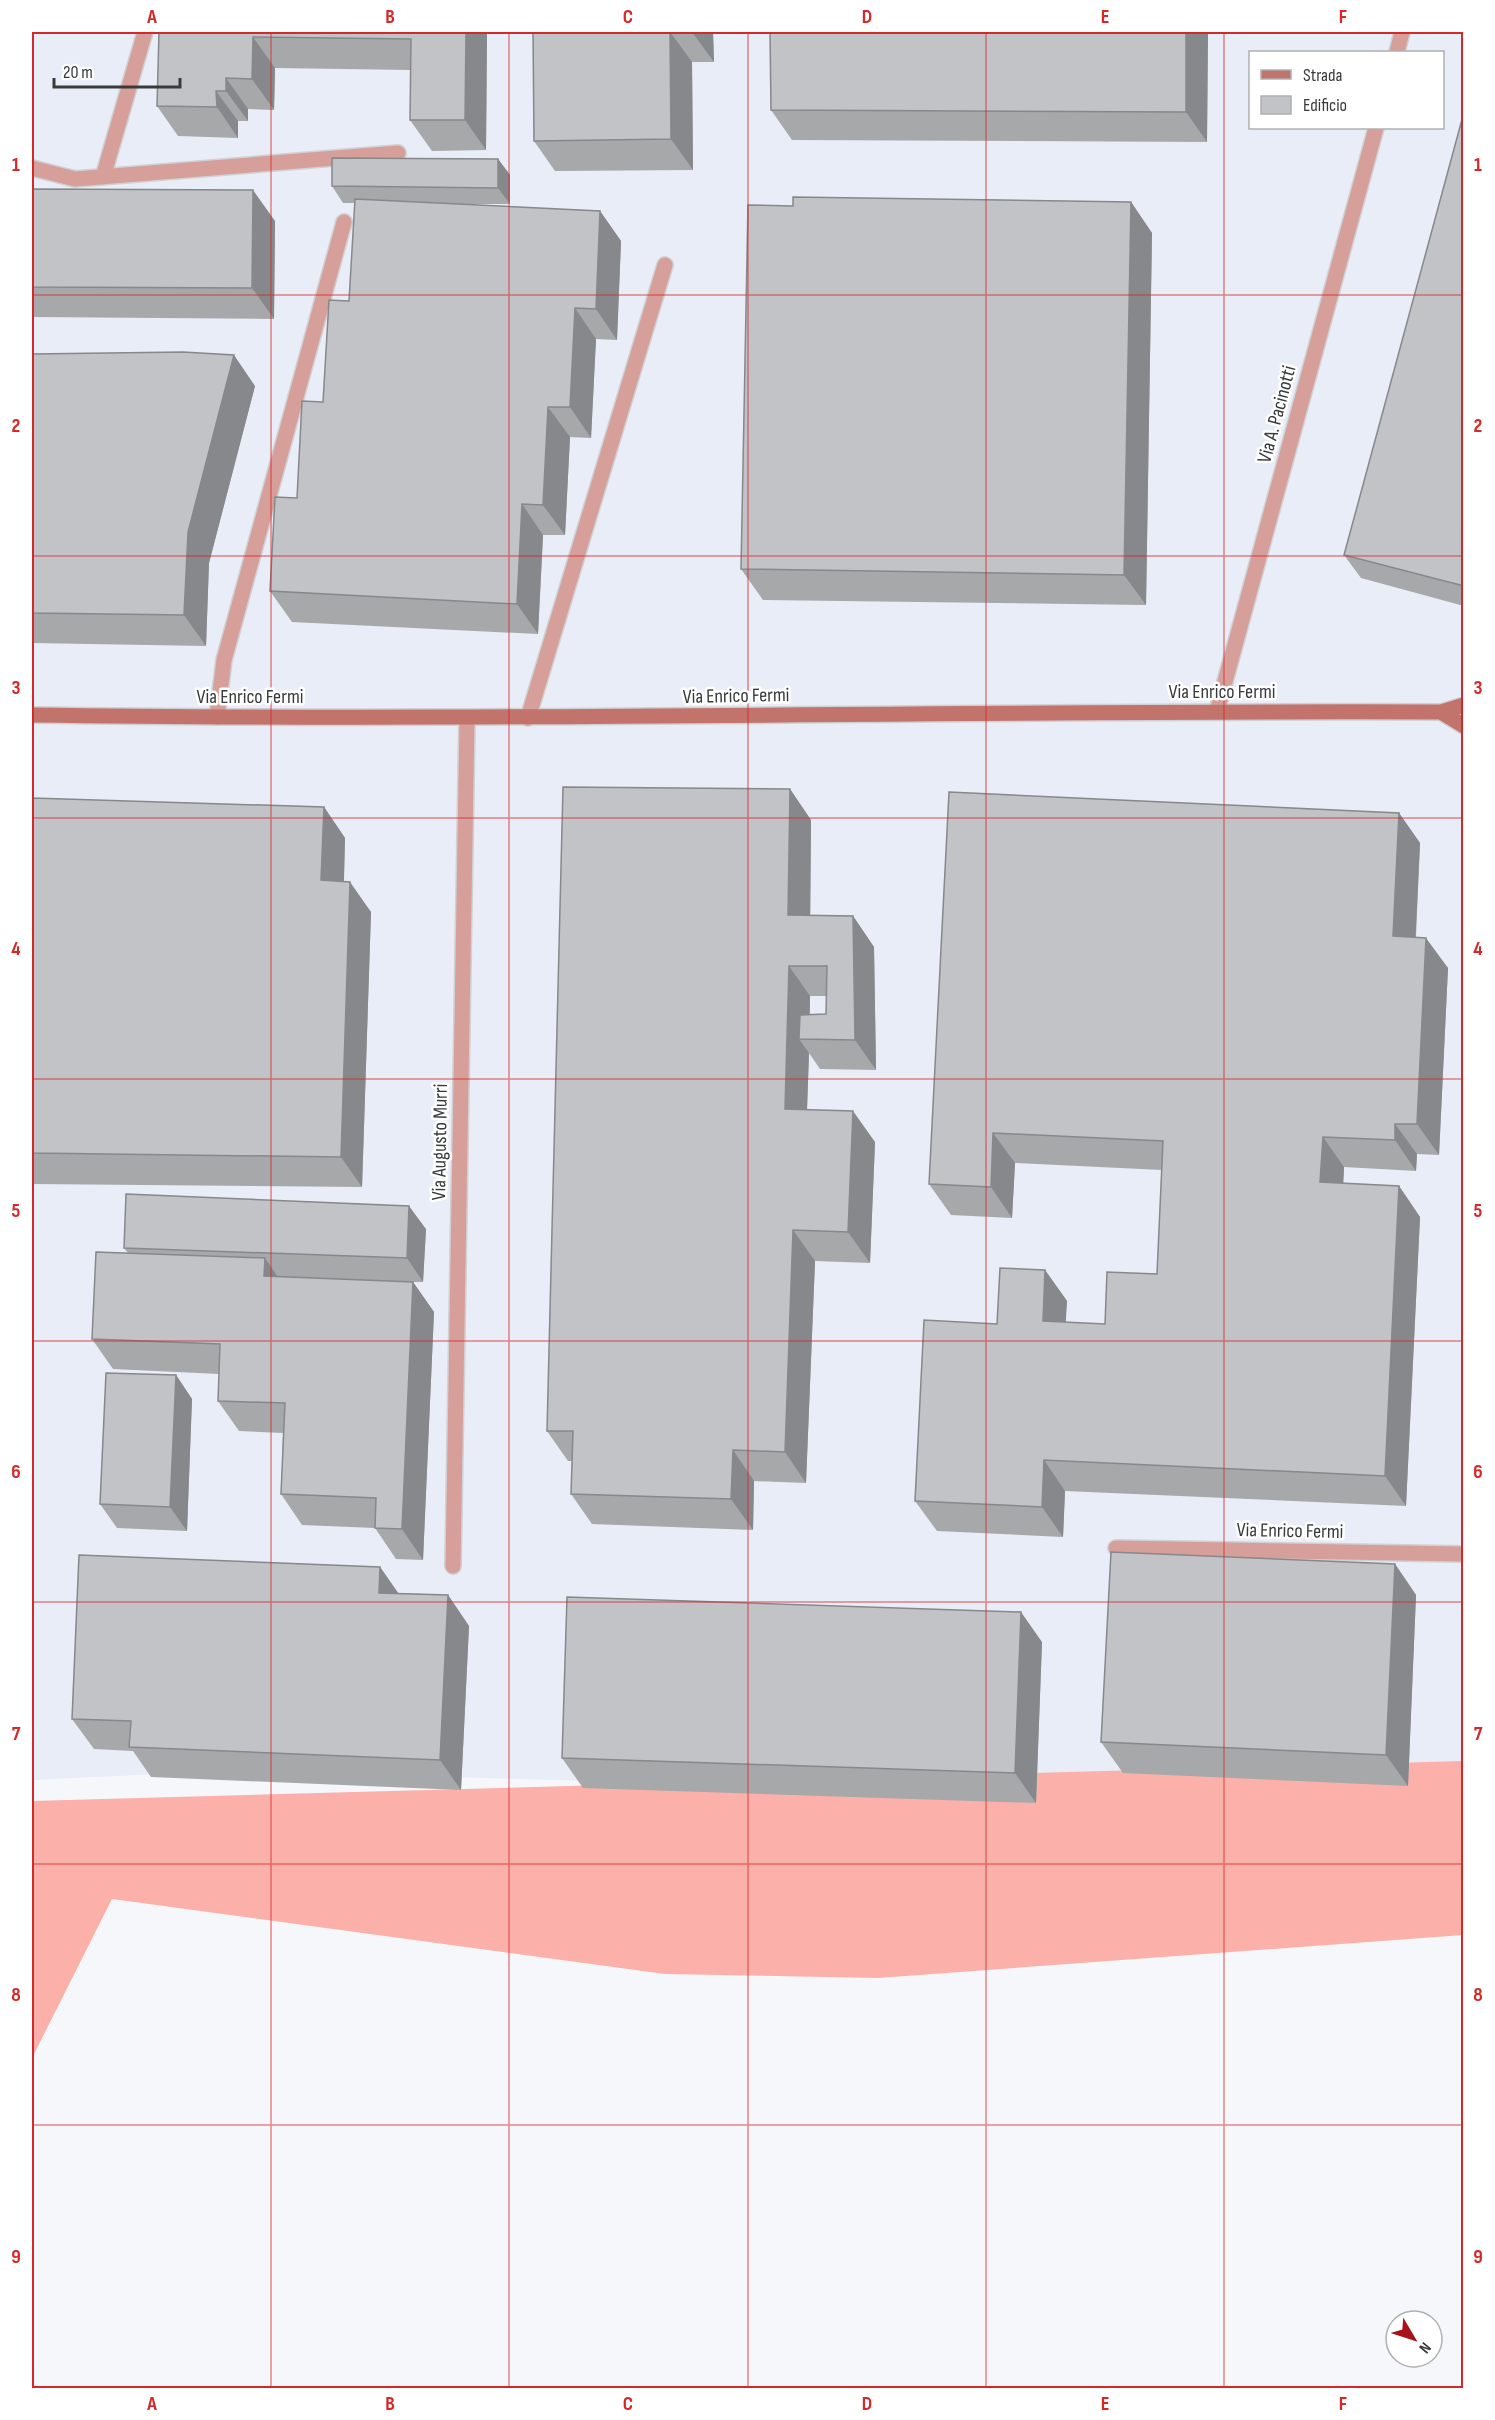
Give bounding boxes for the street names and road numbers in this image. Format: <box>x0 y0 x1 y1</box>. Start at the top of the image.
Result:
street label: Via A. Pacinotti <box>1252 363 1301 465</box>
street label: Via Enrico Fermi <box>1169 680 1275 704</box>
street label: Via Enrico Fermi <box>682 683 790 709</box>
street label: Via Enrico Fermi <box>197 685 303 709</box>
street label: Via Augusto Murri <box>427 1083 453 1201</box>
street label: Via Enrico Fermi <box>1236 1518 1344 1544</box>

